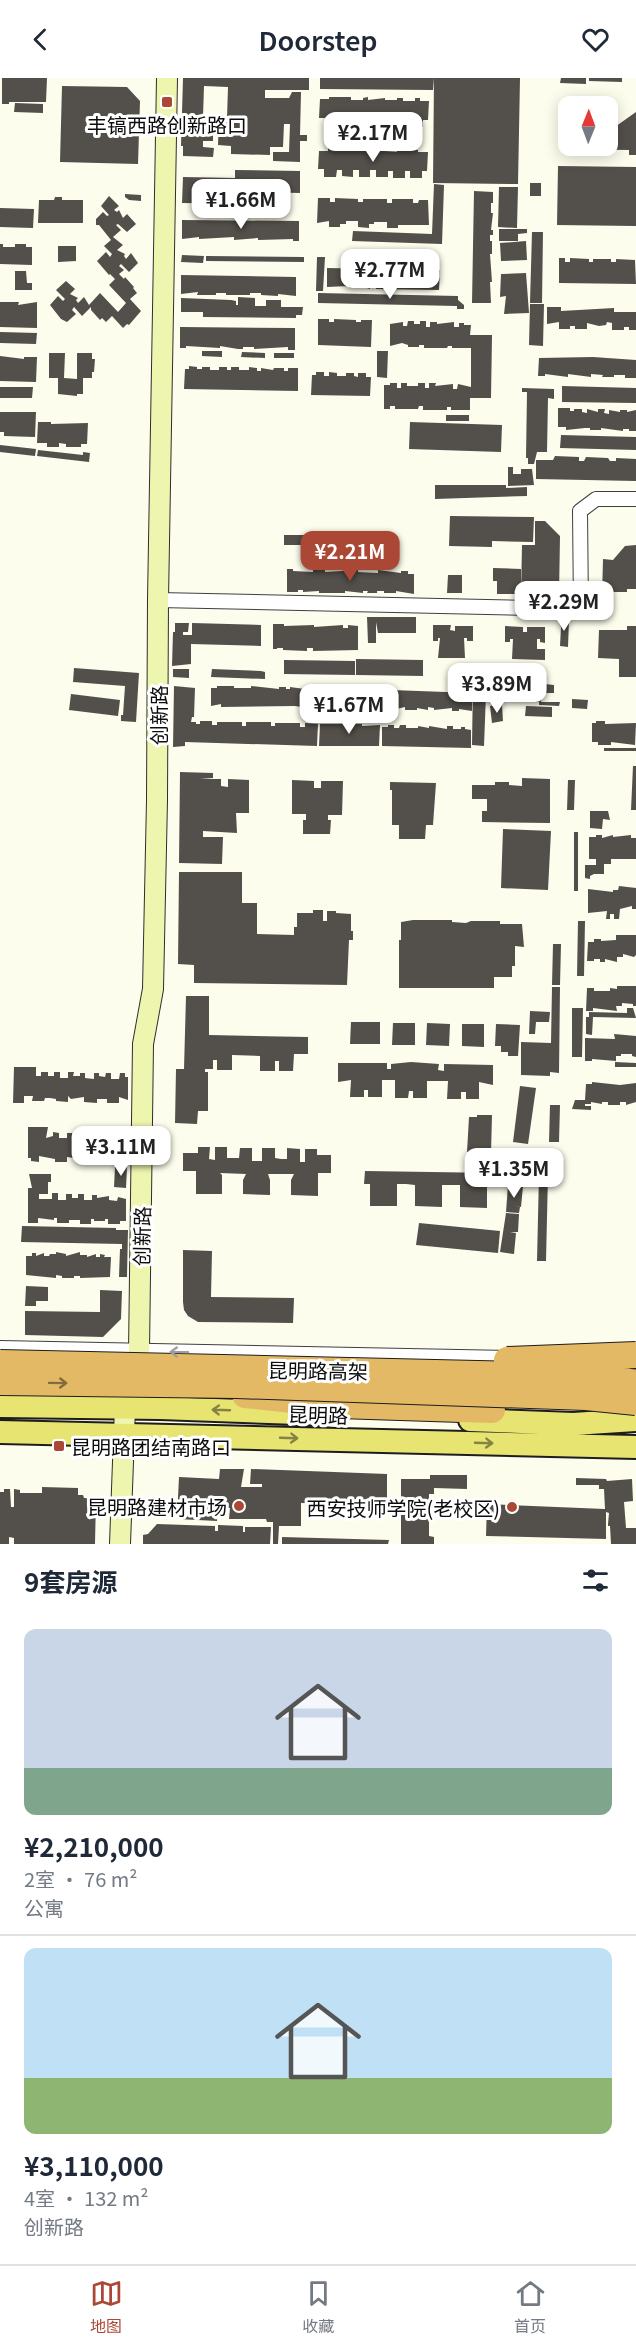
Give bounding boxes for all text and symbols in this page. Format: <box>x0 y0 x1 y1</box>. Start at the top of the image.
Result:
text: Doorstep <box>258 20 378 59</box>
icon: back <box>24 23 57 56</box>
icon: heart <box>579 23 612 56</box>
marker: 丰镐西路创新路口 <box>160 95 174 109</box>
north arrow <box>558 96 618 156</box>
map controls <box>558 96 618 156</box>
place label: 丰镐西路创新路口 <box>87 110 247 139</box>
pin: ¥2.17M <box>324 112 422 163</box>
text: ¥2.17M <box>338 117 408 146</box>
pin: ¥1.66M <box>192 179 290 230</box>
text: ¥1.66M <box>206 184 276 213</box>
pin: ¥2.77M <box>341 249 439 300</box>
text: ¥2.77M <box>355 254 425 283</box>
pin: ¥2.21M <box>301 531 399 582</box>
text: ¥2.21M <box>315 536 385 565</box>
pin: ¥2.29M <box>515 581 613 632</box>
text: ¥2.29M <box>529 586 599 615</box>
pin: ¥3.89M <box>448 663 546 714</box>
text: ¥3.89M <box>462 668 532 697</box>
pin: ¥1.67M <box>300 684 398 735</box>
street label: 创新路 <box>144 685 173 745</box>
text: ¥1.67M <box>314 689 384 718</box>
pin: ¥3.11M <box>72 1126 170 1177</box>
text: ¥3.11M <box>86 1131 156 1160</box>
pin: ¥1.35M <box>465 1148 563 1199</box>
text: ¥1.35M <box>479 1153 549 1182</box>
street label: 创新路 <box>126 1206 156 1266</box>
one-way arrow <box>169 1346 189 1358</box>
street label: 昆明路高架 <box>268 1355 368 1385</box>
one-way arrow <box>48 1377 68 1388</box>
street label: 昆明路 <box>288 1398 348 1430</box>
one-way arrow <box>211 1405 231 1416</box>
place label: 昆明路团结南路口 <box>71 1432 231 1461</box>
one-way arrow <box>279 1432 299 1444</box>
one-way arrow <box>474 1438 494 1449</box>
marker: 昆明路团结南路口 <box>52 1439 66 1453</box>
place label: 昆明路建材市场 <box>87 1492 227 1521</box>
place label: 西安技师学院(老校区) <box>306 1493 500 1522</box>
marker: 昆明路建材市场 <box>232 1499 246 1513</box>
marker: 西安技师学院(老校区) <box>505 1500 519 1514</box>
text: 9套房源 <box>24 1562 117 1599</box>
icon: filters <box>579 1564 612 1597</box>
icon: home <box>264 1668 372 1776</box>
text: ¥2,210,000 <box>24 1827 164 1864</box>
text: 2室 · 76 m² <box>24 1864 137 1893</box>
text: 公寓 <box>24 1893 64 1922</box>
icon: home <box>264 1987 372 2095</box>
text: ¥3,110,000 <box>24 2146 164 2183</box>
text: 4室 · 132 m² <box>24 2183 149 2212</box>
text: 创新路 <box>24 2212 84 2241</box>
tab: 地图 <box>90 2277 123 2337</box>
tab: 收藏 <box>302 2277 335 2337</box>
tab: 首页 <box>514 2277 547 2337</box>

